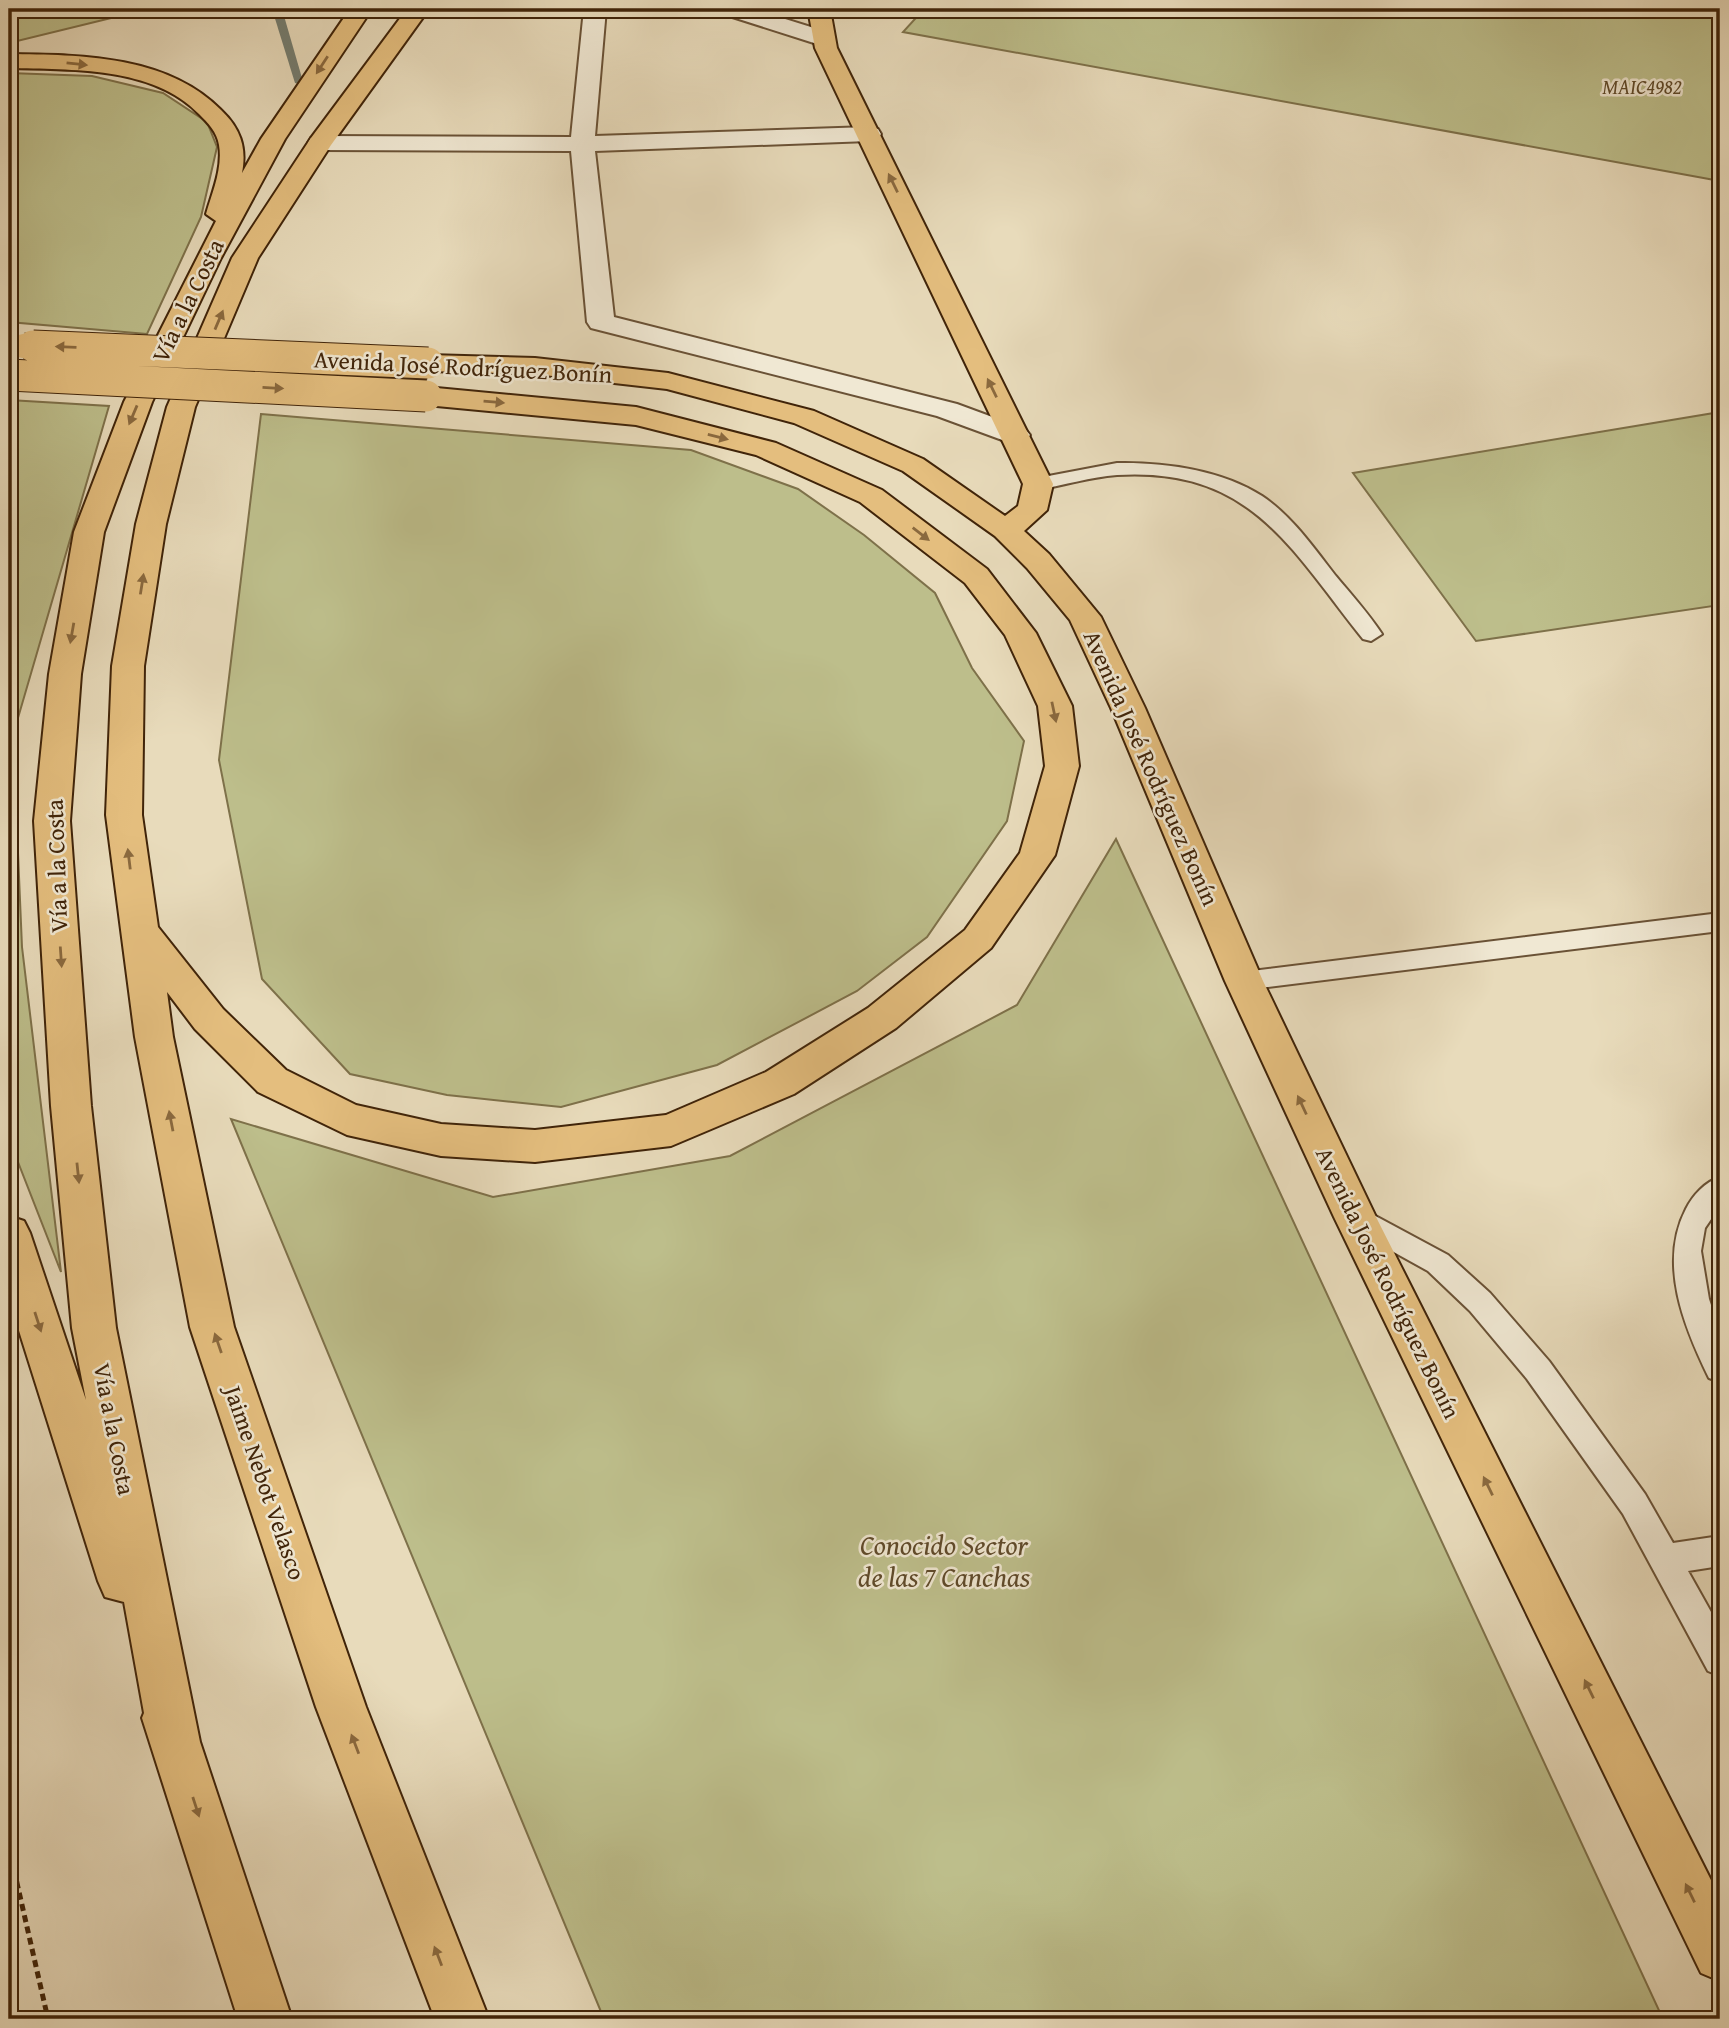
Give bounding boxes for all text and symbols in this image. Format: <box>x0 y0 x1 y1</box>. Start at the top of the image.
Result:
one-way arrow <box>316 55 329 74</box>
one-way arrow <box>66 58 88 69</box>
park label: MAIC4982 <box>1602 71 1682 102</box>
one-way arrow <box>887 173 899 193</box>
street label: Vía a la Costa <box>143 232 233 369</box>
one-way arrow <box>214 309 225 330</box>
street label: Avenida José Rodríguez Bonín <box>313 341 614 392</box>
one-way arrow <box>55 342 77 353</box>
one-way arrow <box>986 378 998 398</box>
one-way arrow <box>262 383 284 394</box>
one-way arrow <box>483 397 505 408</box>
one-way arrow <box>127 405 138 426</box>
one-way arrow <box>707 432 729 443</box>
one-way arrow <box>912 526 930 540</box>
one-way arrow <box>137 573 148 595</box>
one-way arrow <box>66 622 77 644</box>
street label: Avenida José Rodríguez Bonín <box>1075 624 1228 912</box>
one-way arrow <box>1049 701 1060 723</box>
street label: Vía a la Costa <box>37 798 76 933</box>
one-way arrow <box>124 848 135 870</box>
one-way arrow <box>56 947 67 969</box>
one-way arrow <box>1296 1095 1308 1115</box>
one-way arrow <box>165 1110 176 1132</box>
street label: Avenida José Rodríguez Bonín <box>1307 1141 1470 1425</box>
one-way arrow <box>73 1163 84 1185</box>
one-way arrow <box>33 1311 43 1332</box>
one-way arrow <box>212 1333 222 1354</box>
street label: Vía a la Costa <box>85 1360 145 1499</box>
street label: Jaime Nebot Velasco <box>215 1378 315 1585</box>
one-way arrow <box>1482 1476 1493 1496</box>
park label: Conocido Sector de las 7 Canchas <box>858 1524 1030 1597</box>
one-way arrow <box>1583 1679 1595 1699</box>
one-way arrow <box>350 1733 361 1754</box>
one-way arrow <box>192 1797 202 1818</box>
one-way arrow <box>1684 1883 1696 1903</box>
one-way arrow <box>432 1945 443 1966</box>

